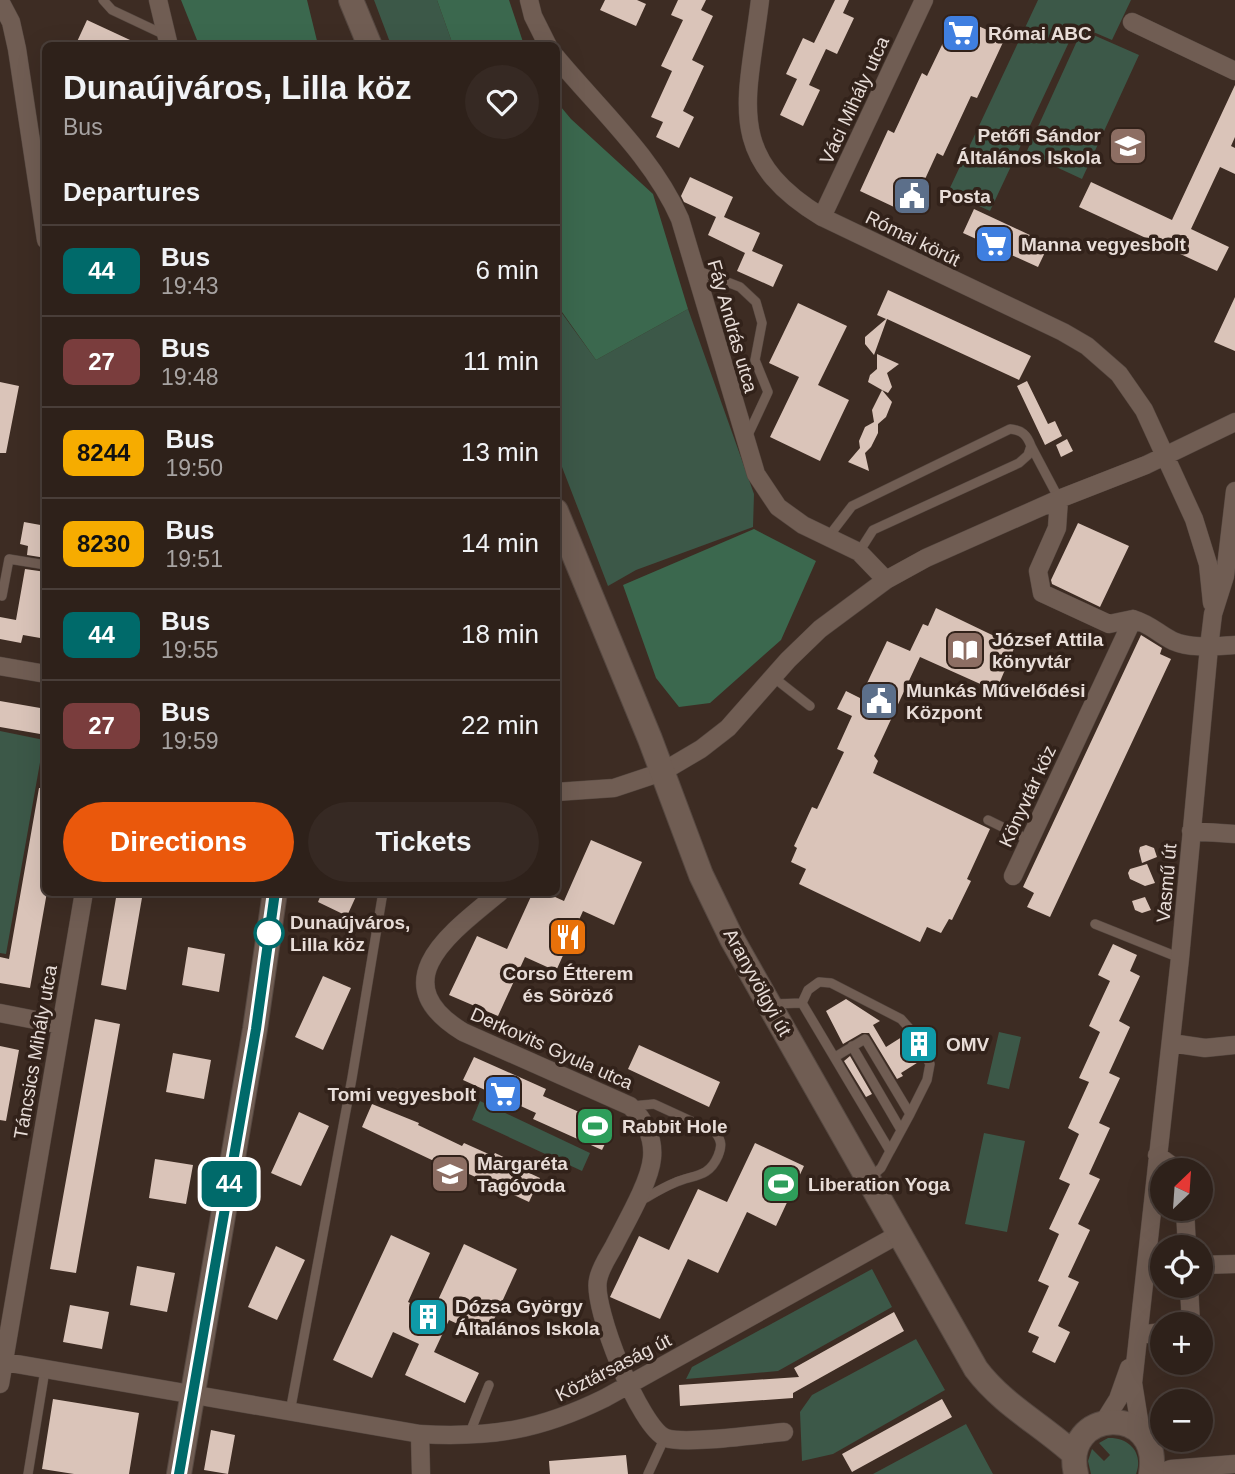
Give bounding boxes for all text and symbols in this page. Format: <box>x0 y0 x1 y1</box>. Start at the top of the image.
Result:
supermarket icon: Római ABC <box>940 12 982 54</box>
place label: Római ABC <box>988 23 1092 44</box>
street label: Váci Mihály utca <box>816 33 893 167</box>
button: heart <box>465 65 539 139</box>
text: Dunaújváros, Lilla köz <box>63 69 411 106</box>
text: Bus <box>63 114 103 140</box>
place label: Petőfi Sándor Általános Iskola <box>956 125 1102 168</box>
school or university icon: Petőfi Sándor Általános Iskola <box>1107 125 1149 167</box>
public building icon: Posta <box>891 175 933 217</box>
text: Departures <box>63 177 200 207</box>
place label: Posta <box>939 186 991 207</box>
street label: Római körút <box>862 207 964 271</box>
supermarket icon: Manna vegyesbolt <box>973 223 1015 265</box>
place label: Manna vegyesbolt <box>1021 234 1186 255</box>
text: Bus <box>161 242 210 272</box>
text: 6 min <box>475 255 539 285</box>
text: 44 <box>88 257 115 284</box>
street label: Fáy András utca <box>704 257 762 395</box>
text: 19:43 <box>161 273 219 299</box>
text: Bus <box>161 333 210 363</box>
text: 11 min <box>463 346 539 376</box>
text: 27 <box>88 348 115 375</box>
text: 19:48 <box>161 364 219 390</box>
text: Bus <box>165 424 215 454</box>
text: 13 min <box>461 437 539 467</box>
text: 8244 <box>77 439 130 466</box>
text: 19:50 <box>165 455 223 481</box>
text: Bus <box>165 515 215 545</box>
text: 14 min <box>461 528 539 558</box>
text: 8230 <box>77 530 130 557</box>
text: 19:51 <box>165 546 223 572</box>
text: Bus <box>161 606 210 636</box>
text: 18 min <box>461 619 539 649</box>
text: 44 <box>88 621 115 648</box>
library icon: József Attila könyvtár <box>944 629 986 671</box>
place label: József Attila könyvtár <box>992 629 1104 672</box>
text: 19:55 <box>161 637 219 663</box>
public building icon: Munkás Művelődési Központ <box>858 680 900 722</box>
place label: Munkás Művelődési Központ <box>906 680 1086 723</box>
text: Bus <box>161 697 210 727</box>
text: 22 min <box>461 710 539 740</box>
text: 27 <box>88 712 115 739</box>
text: 19:59 <box>161 728 219 754</box>
street label: Könyvtár köz <box>995 742 1060 850</box>
button: Directions <box>63 802 294 882</box>
button: Tickets <box>308 802 539 882</box>
street label: Vasmű út <box>1153 842 1180 923</box>
place label: Dunaújváros, Lilla köz <box>290 912 410 955</box>
restaurant icon: Corso Étterem és Söröző <box>547 916 589 958</box>
marker: Dunaújváros, Lilla köz <box>254 918 284 948</box>
street label: Aranyvölgyi út <box>719 925 796 1040</box>
street label: Táncsics Mihály utca <box>10 963 61 1141</box>
place label: Corso Étterem és Söröző <box>503 963 633 1006</box>
street label: Derkovits Gyula utca <box>467 1003 637 1094</box>
building icon: OMV <box>898 1023 940 1065</box>
place label: OMV <box>946 1034 990 1055</box>
supermarket icon: Tomi vegyesbolt <box>482 1073 524 1115</box>
place label: Tomi vegyesbolt <box>327 1084 477 1105</box>
sports icon: Rabbit Hole <box>574 1105 616 1147</box>
place label: Rabbit Hole <box>622 1116 728 1137</box>
school or university icon: Margaréta Tagóvoda <box>429 1153 471 1195</box>
place label: Margaréta Tagóvoda <box>477 1153 568 1196</box>
north arrow <box>1150 1158 1213 1222</box>
map controls <box>1150 1158 1213 1452</box>
line badge: 44 <box>198 1161 260 1207</box>
sports icon: Liberation Yoga <box>760 1163 802 1205</box>
text: 44 <box>216 1170 242 1197</box>
place label: Liberation Yoga <box>808 1174 950 1195</box>
button: locate <box>1150 1235 1213 1298</box>
building icon: Dózsa György Általános Iskola <box>407 1296 449 1338</box>
place label: Dózsa György Általános Iskola <box>455 1296 600 1339</box>
button: + <box>1150 1312 1213 1375</box>
street label: Köztársaság út <box>552 1329 675 1406</box>
button: − <box>1150 1389 1213 1452</box>

